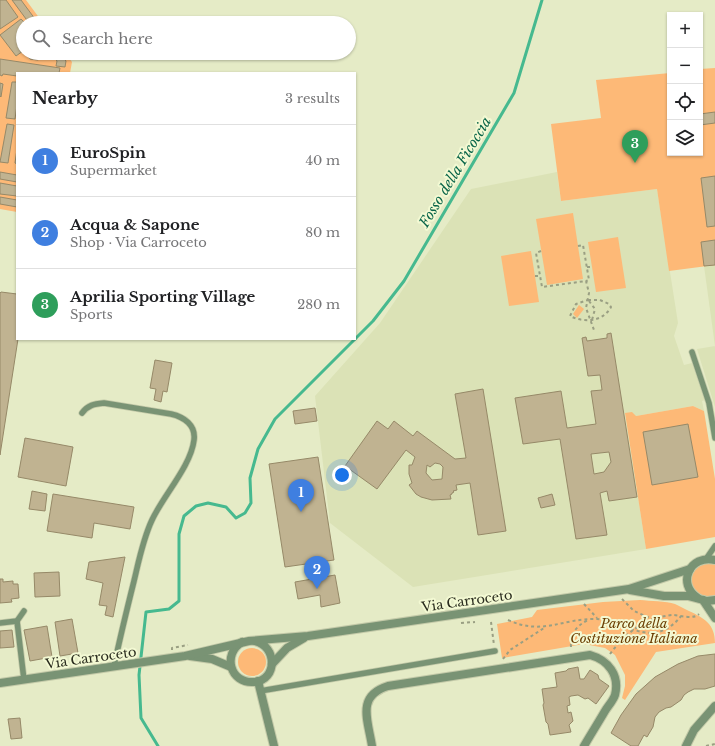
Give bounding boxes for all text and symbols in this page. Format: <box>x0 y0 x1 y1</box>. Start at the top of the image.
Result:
map controls <box>667 12 703 156</box>
button: + <box>667 12 703 48</box>
search box <box>16 16 356 60</box>
icon: search <box>30 27 52 49</box>
text: Search here <box>62 29 153 48</box>
button: − <box>667 48 703 84</box>
button: locate <box>667 84 703 120</box>
text: Nearby <box>32 88 98 109</box>
text: 3 results <box>285 90 340 107</box>
water label: Fosso della Ficoccia <box>414 113 495 231</box>
button: layers <box>667 120 703 156</box>
pin: 3 <box>622 130 648 163</box>
text: EuroSpin <box>70 143 146 162</box>
text: 1 <box>42 152 48 169</box>
text: 40 m <box>305 152 340 169</box>
text: Supermarket <box>70 162 157 179</box>
text: Acqua & Sapone <box>70 215 200 234</box>
text: 2 <box>41 224 49 241</box>
text: 80 m <box>305 224 340 241</box>
text: Shop · Via Carroceto <box>70 234 207 251</box>
text: Aprilia Sporting Village <box>70 287 255 306</box>
text: 3 <box>41 296 49 313</box>
text: 280 m <box>297 296 340 313</box>
text: Sports <box>70 306 113 323</box>
your location <box>332 465 352 485</box>
pin: 1 <box>288 479 314 512</box>
pin: 2 <box>304 556 330 589</box>
street label: Via Carroceto <box>420 586 514 616</box>
park label: Parco della Costituzione Italiana <box>570 615 698 647</box>
street label: Via Carroceto <box>44 643 138 673</box>

